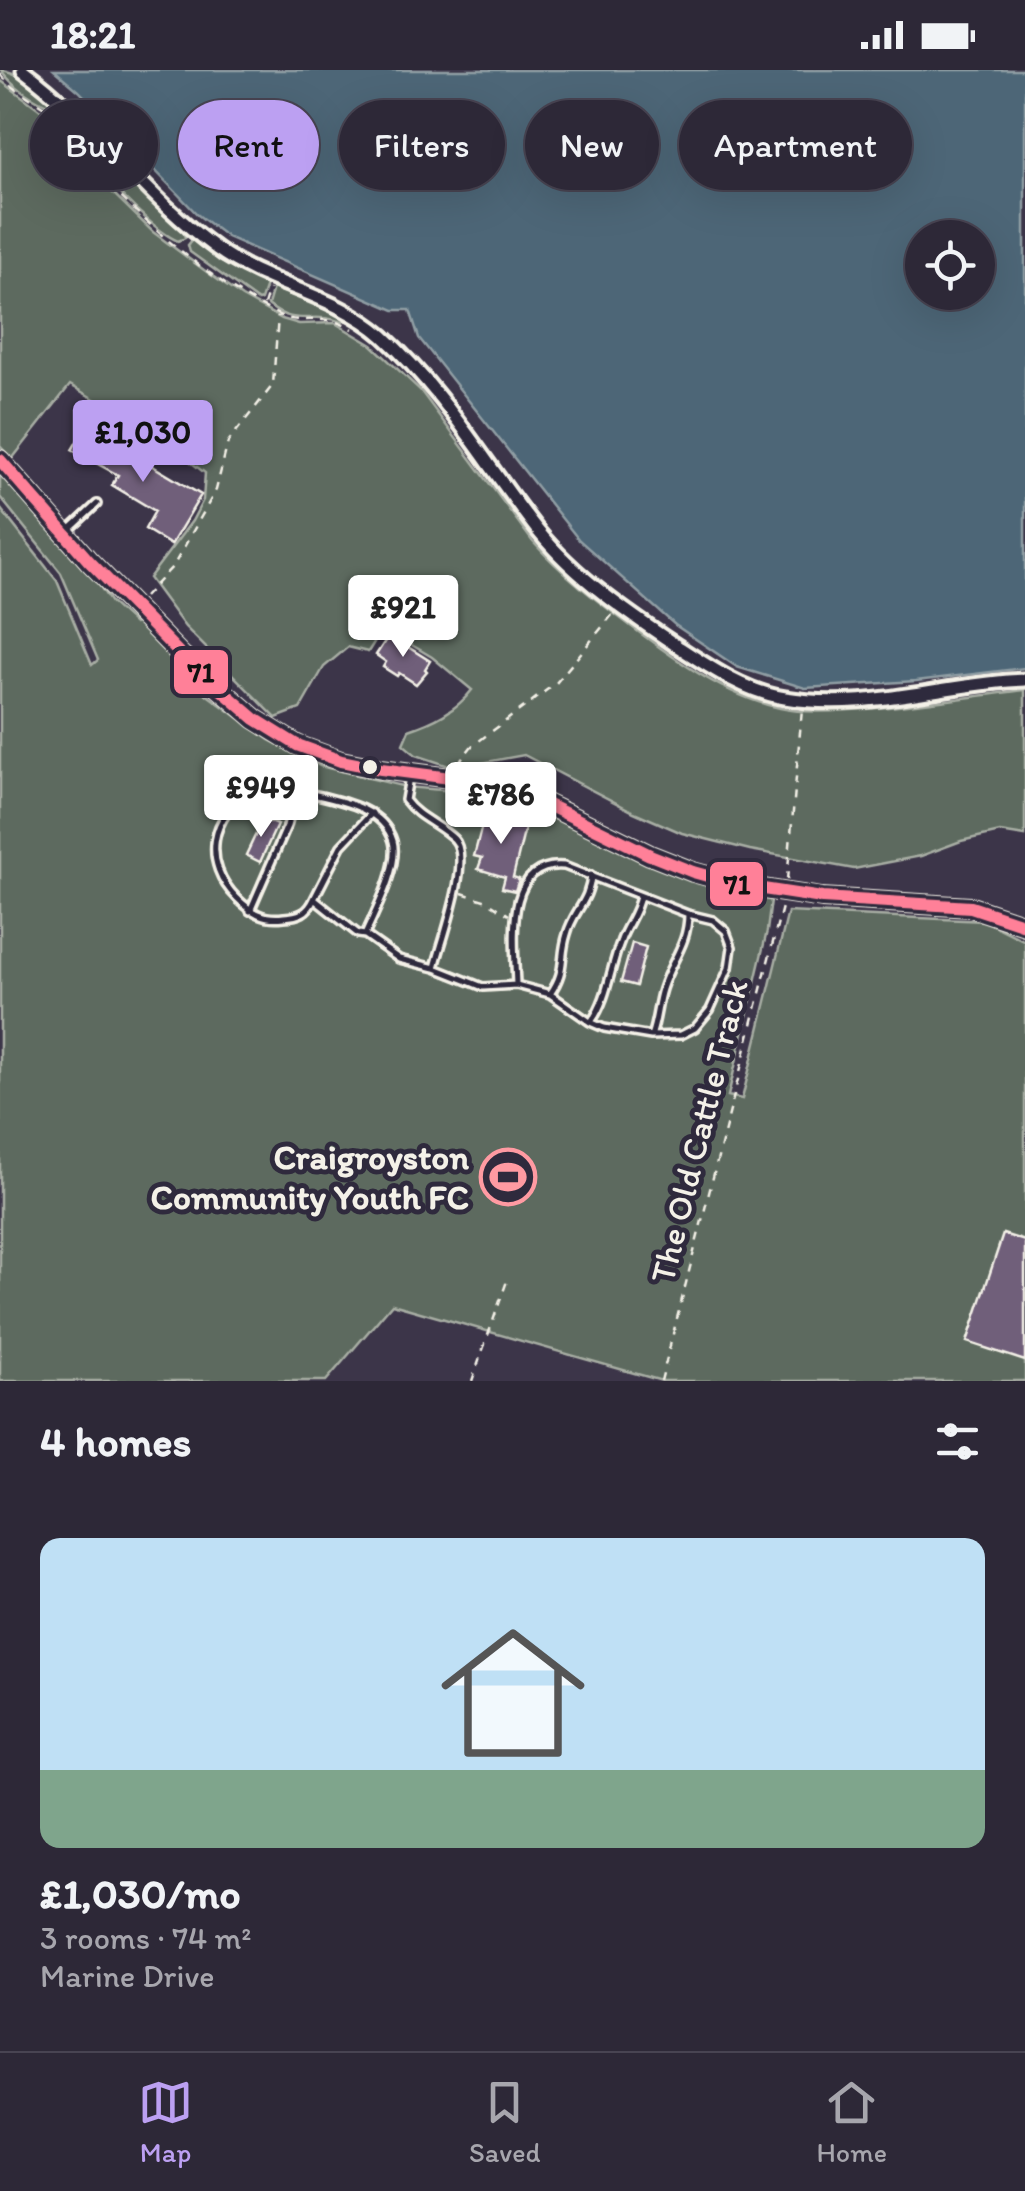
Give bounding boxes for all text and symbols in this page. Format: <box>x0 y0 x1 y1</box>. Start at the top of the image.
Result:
text: 18:21 <box>50 12 135 58</box>
chip: Buy <box>30 100 158 190</box>
chip: Rent <box>178 100 319 190</box>
chip: Filters <box>339 100 505 190</box>
chip: New <box>525 100 659 190</box>
chip: Apartment <box>679 100 912 190</box>
map controls <box>905 220 995 310</box>
button: locate <box>905 220 995 310</box>
pin: £1,030 <box>62 400 224 485</box>
text: £1,030 <box>95 413 191 451</box>
pin: £921 <box>344 575 462 660</box>
text: £921 <box>370 588 436 626</box>
line badge: 71 <box>172 648 230 696</box>
text: 71 <box>187 655 214 689</box>
pin: £949 <box>202 755 320 840</box>
unlabelled marker <box>360 757 380 777</box>
pin: £786 <box>442 762 560 847</box>
text: £949 <box>226 768 296 806</box>
text: £786 <box>467 775 535 813</box>
line badge: 71 <box>708 860 765 908</box>
text: 71 <box>723 867 750 901</box>
street label: The Old Cattle Track <box>641 975 757 1287</box>
place label: Craigroyston Community Youth FC <box>151 1136 469 1218</box>
sports icon: Craigroyston Community Youth FC <box>478 1147 538 1207</box>
icon: filters <box>930 1414 985 1469</box>
text: 4 homes <box>40 1416 191 1467</box>
icon: home <box>423 1603 603 1783</box>
text: £1,030/mo <box>40 1868 241 1919</box>
text: 3 rooms · 74 m² <box>40 1919 251 1957</box>
text: Marine Drive <box>40 1957 215 1995</box>
tab: Map <box>138 2075 193 2169</box>
tab: Saved <box>469 2075 540 2169</box>
tab: Home <box>816 2075 887 2169</box>

